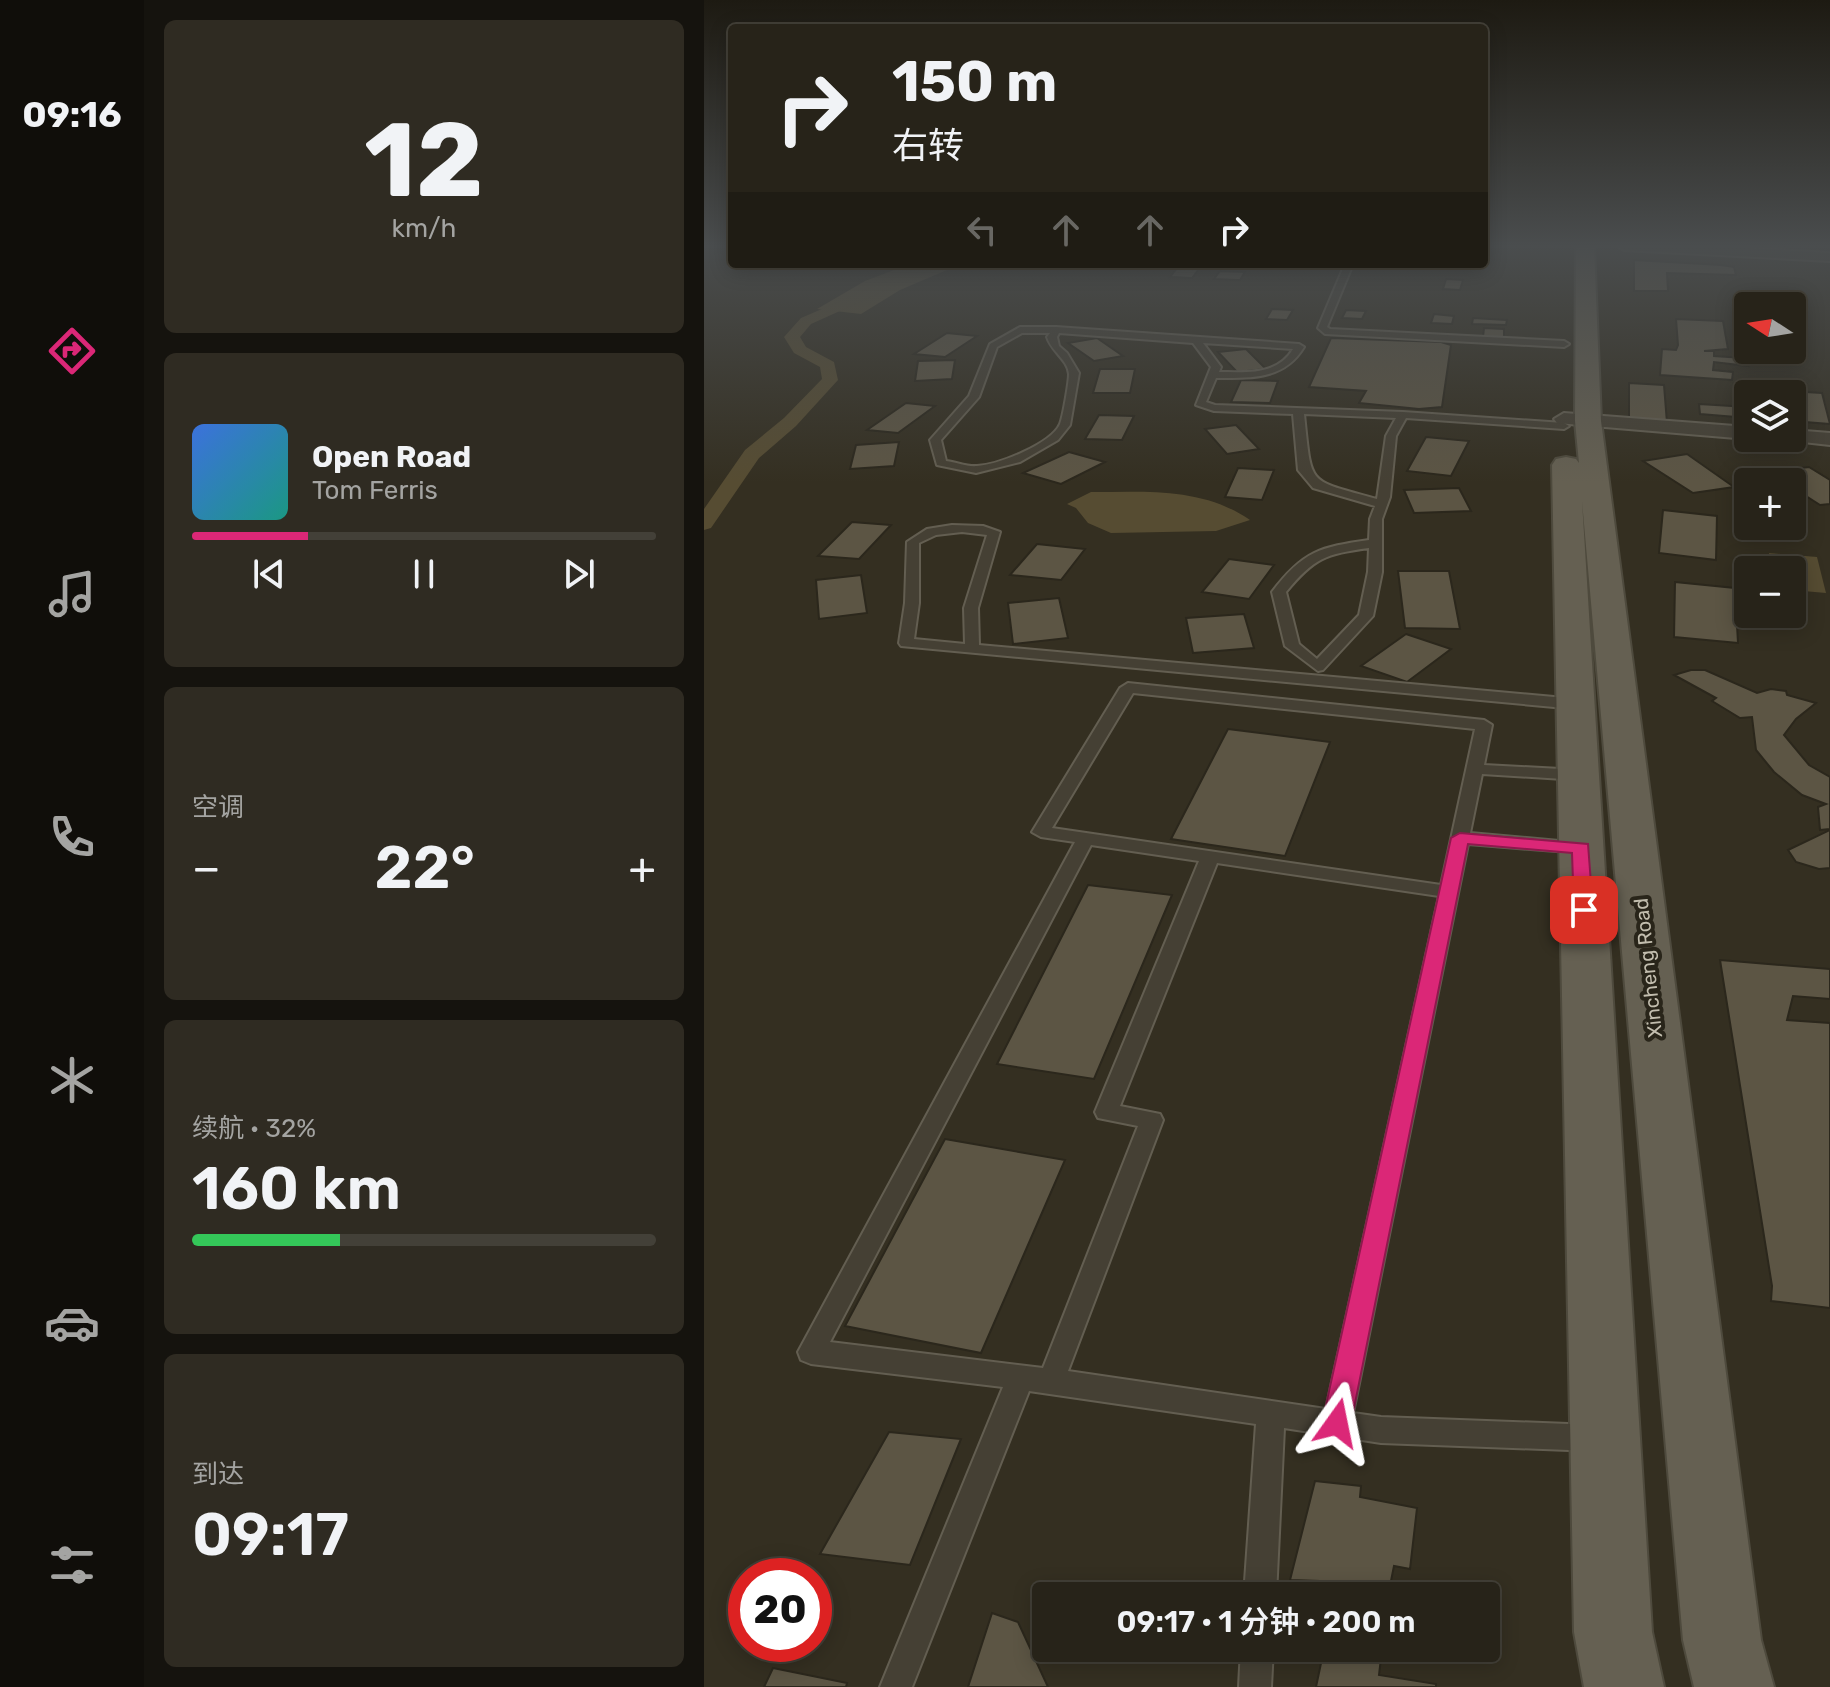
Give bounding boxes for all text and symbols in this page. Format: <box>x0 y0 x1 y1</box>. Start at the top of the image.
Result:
text: 150 m <box>892 49 1057 115</box>
icon: right <box>760 56 864 160</box>
text: 09:16 <box>22 93 122 136</box>
text: 12 <box>364 99 484 222</box>
text: 右转 <box>892 124 964 167</box>
icon: left <box>960 208 1004 252</box>
icon: ahead <box>1044 208 1088 252</box>
icon: ahead <box>1128 208 1172 252</box>
icon: right <box>1212 208 1256 252</box>
text: km/h <box>392 213 456 244</box>
north arrow <box>1734 292 1806 364</box>
map controls <box>1734 292 1806 628</box>
icon: directions <box>44 323 100 379</box>
button: layers <box>1734 380 1806 452</box>
text: Open Road <box>312 439 471 475</box>
button: + <box>1734 468 1806 540</box>
text: Tom Ferris <box>312 475 438 506</box>
icon: previous <box>247 552 291 596</box>
icon: pause <box>402 552 446 596</box>
icon: next <box>557 552 601 596</box>
button: − <box>1734 556 1806 628</box>
icon: music <box>44 566 100 622</box>
text: 空调 <box>192 792 244 823</box>
icon: phone <box>44 809 100 865</box>
text: 22° <box>374 832 475 903</box>
text: − <box>192 842 221 894</box>
text: + <box>629 842 656 894</box>
pin <box>1550 876 1618 944</box>
icon: arrive <box>1562 888 1606 932</box>
street label: Xincheng Road <box>1629 897 1667 1039</box>
icon: climate <box>44 1052 100 1108</box>
text: 续航 · 32% <box>192 1113 316 1144</box>
text: 160 km <box>192 1153 401 1224</box>
icon: car <box>44 1295 100 1351</box>
position arrow <box>1295 1381 1379 1465</box>
text: 到达 <box>192 1459 244 1490</box>
text: 09:17 <box>192 1499 349 1570</box>
icon: filters <box>44 1537 100 1593</box>
speed limit sign: 20 <box>728 1558 832 1662</box>
text: 09:17 · 1 分钟 · 200 m <box>1117 1604 1415 1640</box>

